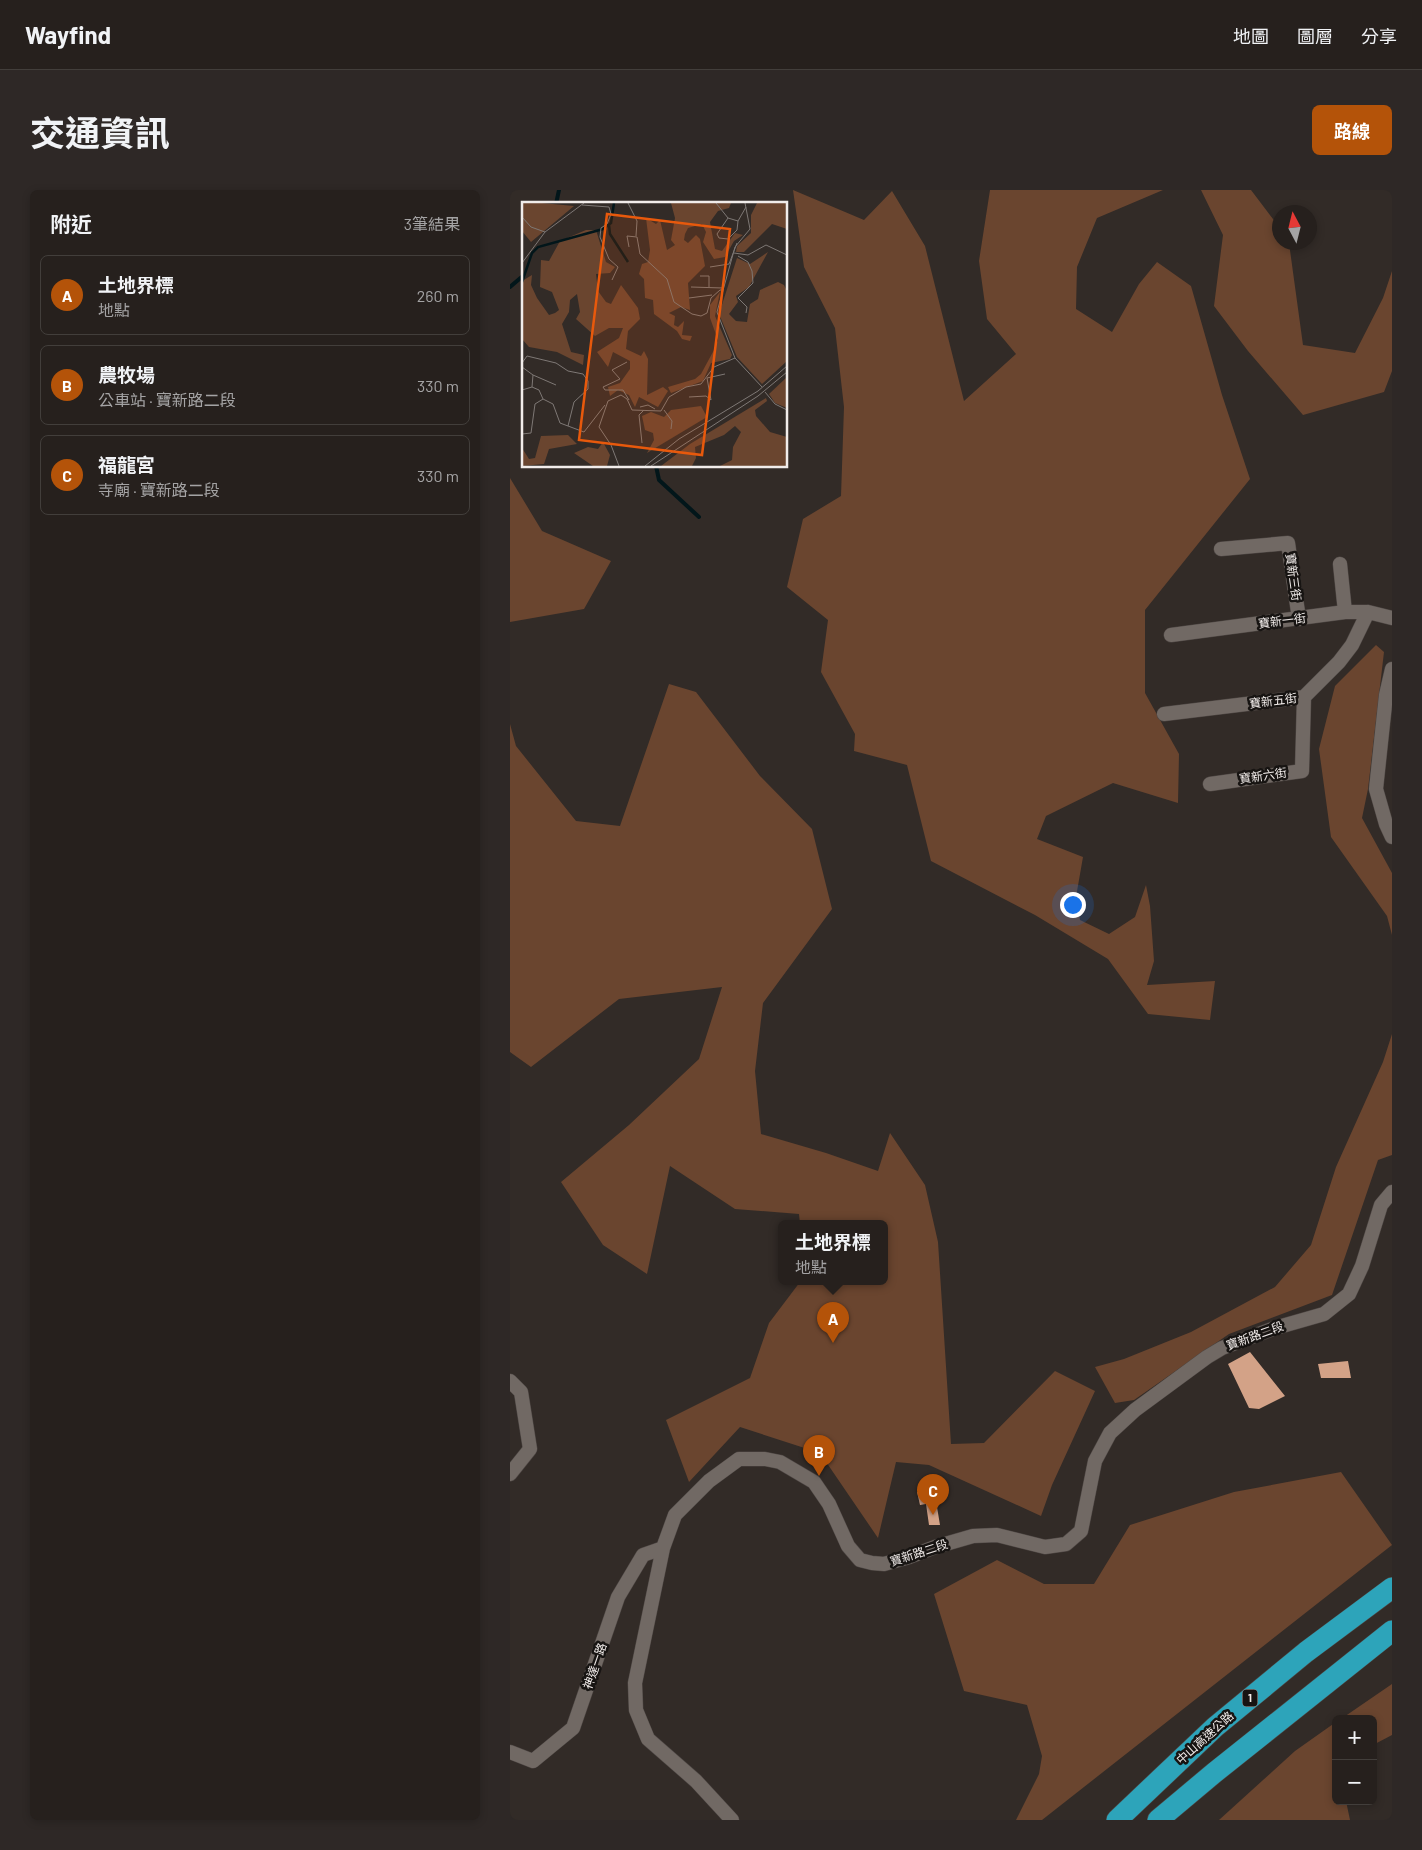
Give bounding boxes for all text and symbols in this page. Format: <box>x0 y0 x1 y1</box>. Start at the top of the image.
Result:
text: Wayfind <box>25 20 111 49</box>
text: 地圖 <box>1233 25 1269 47</box>
text: 圖層 <box>1297 25 1333 47</box>
text: 分享 <box>1361 25 1397 47</box>
button: 路線 <box>1312 105 1392 155</box>
text: 交通資訊 <box>30 111 170 153</box>
inset map <box>522 202 788 468</box>
north arrow <box>1272 205 1317 250</box>
text: 附近 <box>50 211 92 236</box>
text: 3筆結果 <box>404 214 460 233</box>
text: 土地界標 <box>98 273 174 296</box>
text: A <box>62 286 72 305</box>
text: 260 m <box>417 286 459 305</box>
text: 地點 <box>98 300 130 319</box>
text: 農牧場 <box>98 363 155 386</box>
text: B <box>62 376 72 395</box>
text: 330 m <box>417 376 459 395</box>
text: 公車站 · 寶新路二段 <box>98 390 236 409</box>
text: 福龍宮 <box>98 453 155 476</box>
text: C <box>62 466 72 485</box>
text: 330 m <box>417 466 459 485</box>
text: 寺廟 · 寶新路二段 <box>98 480 220 499</box>
street label: 寶新三街 <box>1284 552 1304 602</box>
street label: 寶新一街 <box>1257 610 1307 630</box>
street label: 寶新五街 <box>1248 690 1298 710</box>
street label: 寶新六街 <box>1238 765 1288 785</box>
your location <box>1060 892 1086 918</box>
popup <box>778 1220 888 1285</box>
text: 土地界標 <box>795 1230 871 1253</box>
text: 地點 <box>795 1257 827 1276</box>
pin: A <box>817 1302 849 1343</box>
street label: 寶新路二段 <box>1224 1318 1285 1352</box>
pin: B <box>803 1435 835 1476</box>
pin: C <box>917 1474 949 1515</box>
street label: 寶新路二段 <box>888 1536 949 1568</box>
street label: 神達一路 <box>580 1641 608 1691</box>
road number: 1 <box>1242 1690 1258 1706</box>
street label: 中山高速公路 <box>1173 1708 1236 1767</box>
map controls <box>1332 1715 1377 1805</box>
button: + <box>1332 1715 1377 1760</box>
button: − <box>1332 1760 1377 1805</box>

